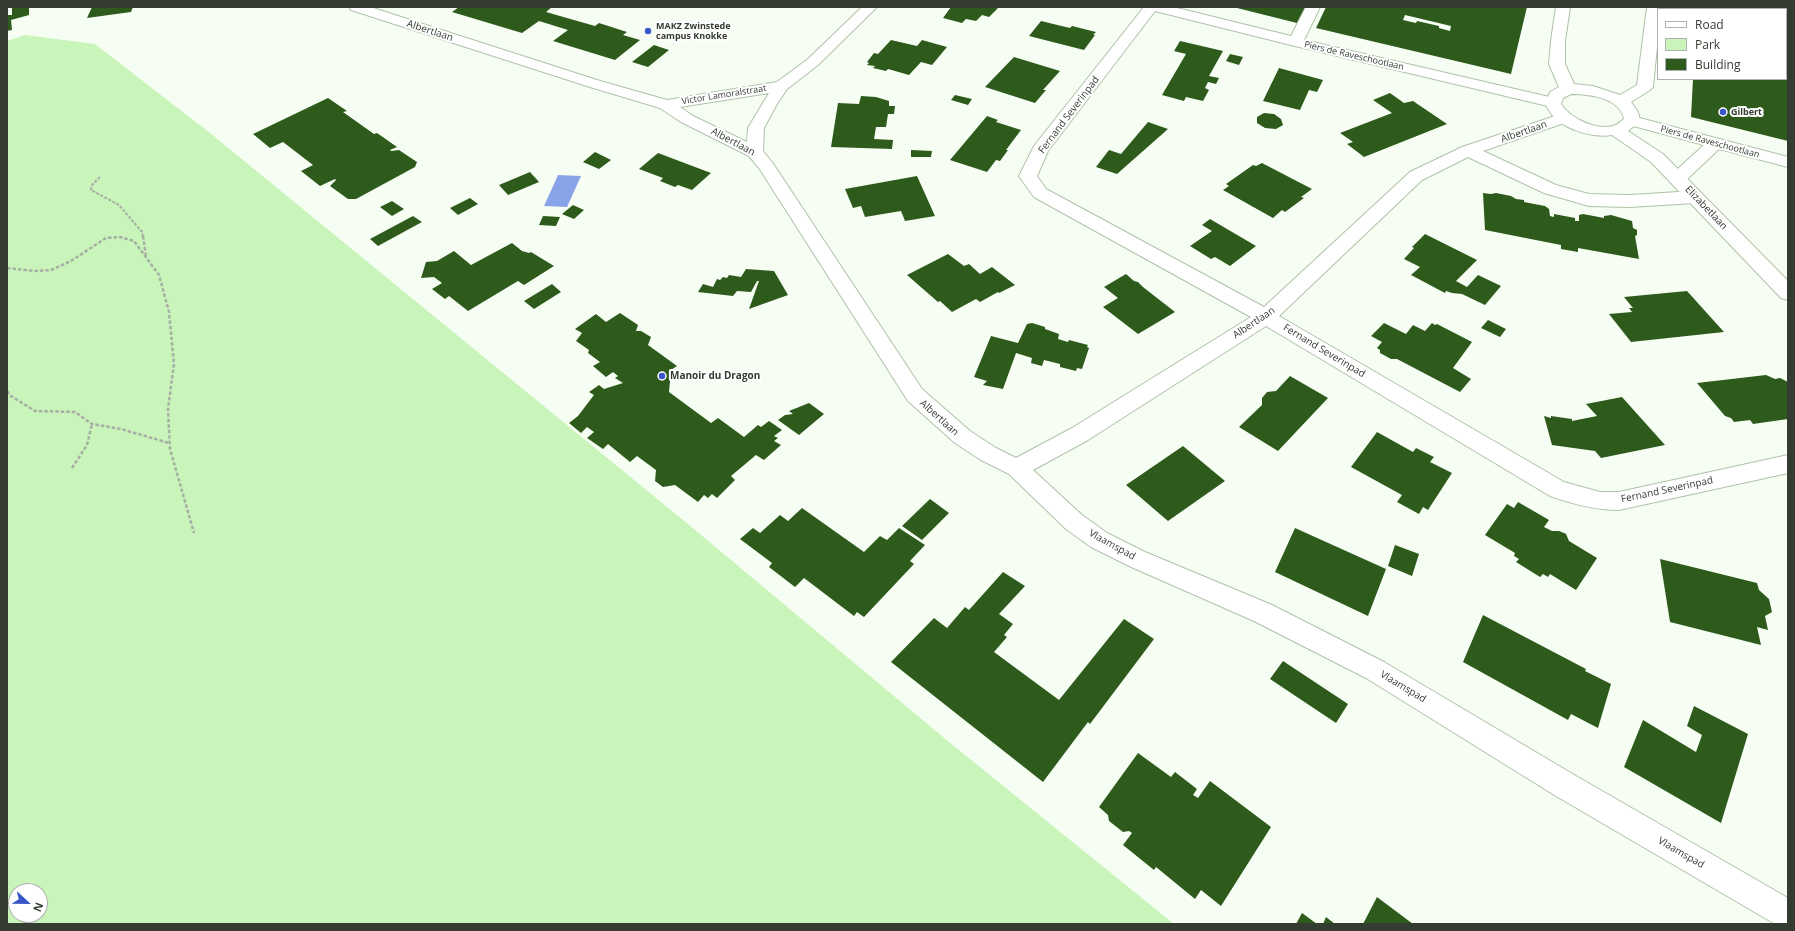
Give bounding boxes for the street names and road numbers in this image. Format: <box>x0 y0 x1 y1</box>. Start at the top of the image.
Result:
street label: Albertlaan <box>405 18 455 44</box>
street label: Piers de Raveschootlaan <box>1303 39 1405 73</box>
street label: Fernand Severinpad <box>1036 74 1102 156</box>
street label: Victor Lamoralstraat <box>681 83 767 107</box>
street label: Albertlaan <box>1499 119 1549 145</box>
street label: Piers de Raveschootlaan <box>1659 124 1761 160</box>
street label: Albertlaan <box>709 125 757 159</box>
street label: Elizabetlaan <box>1682 184 1730 232</box>
street label: Albertlaan <box>1231 305 1277 341</box>
street label: Fernand Severinpad <box>1281 322 1367 380</box>
street label: Albertlaan <box>917 397 961 439</box>
street label: Fernand Severinpad <box>1620 474 1714 506</box>
street label: Vlaamspad <box>1087 527 1137 563</box>
street label: Vlaamspad <box>1378 669 1428 705</box>
street label: Vlaamspad <box>1656 835 1706 871</box>

